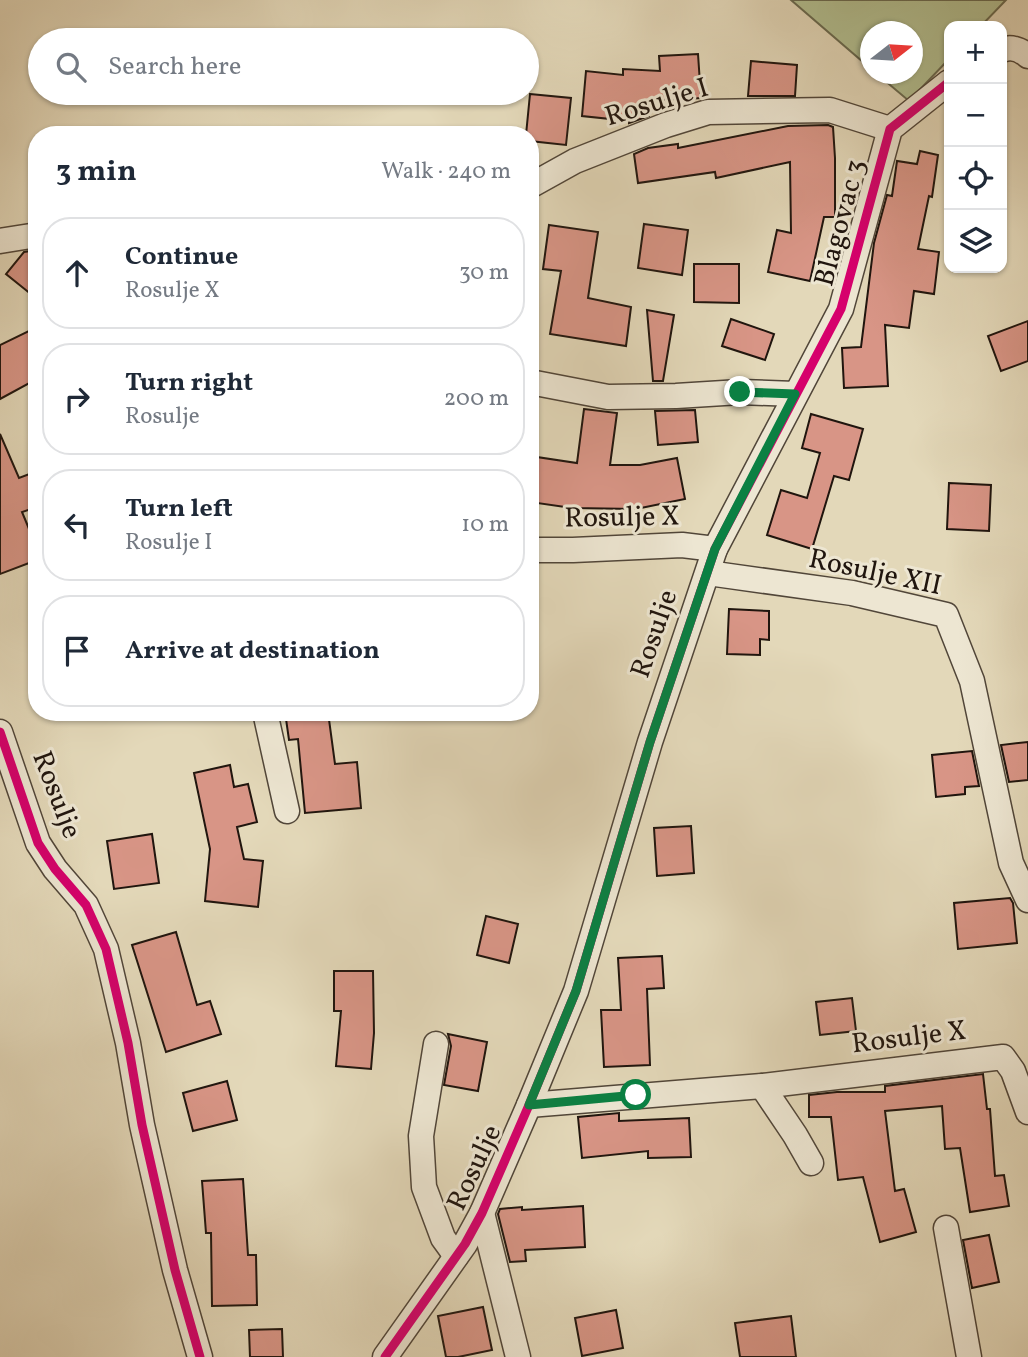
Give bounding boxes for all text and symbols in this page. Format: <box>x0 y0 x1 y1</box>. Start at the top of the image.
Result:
north arrow <box>860 21 923 84</box>
map controls <box>944 21 1007 273</box>
button: + <box>944 21 1007 84</box>
search box <box>28 28 539 105</box>
icon: search <box>52 48 90 86</box>
text: Search here <box>108 49 241 85</box>
street label: Rosulje I <box>600 69 714 137</box>
button: − <box>944 84 1007 147</box>
button: locate <box>944 147 1007 210</box>
text: 3 min <box>56 151 137 193</box>
street label: Blagovac 3 <box>805 155 877 291</box>
text: Walk · 240 m <box>381 156 511 188</box>
button: layers <box>944 210 1007 273</box>
text: Continue <box>125 239 238 275</box>
icon: ahead <box>58 254 96 292</box>
text: 30 m <box>459 257 509 289</box>
text: Rosulje X <box>125 275 220 307</box>
text: Turn right <box>125 365 253 401</box>
route end <box>724 376 755 407</box>
icon: right <box>58 380 96 418</box>
text: 200 m <box>444 383 509 415</box>
text: Rosulje <box>125 401 200 433</box>
text: Turn left <box>125 491 233 527</box>
street label: Rosulje X <box>564 497 680 539</box>
icon: left <box>58 506 96 544</box>
text: 10 m <box>461 509 509 541</box>
text: Rosulje I <box>125 527 212 559</box>
street label: Rosulje XII <box>805 540 945 606</box>
street label: Rosulje <box>622 585 688 683</box>
icon: arrive <box>58 632 96 670</box>
text: Arrive at destination <box>125 633 380 669</box>
street label: Rosulje <box>22 746 90 844</box>
street label: Rosulje X <box>849 1012 969 1064</box>
route start <box>620 1079 651 1110</box>
street label: Rosulje <box>438 1119 512 1217</box>

